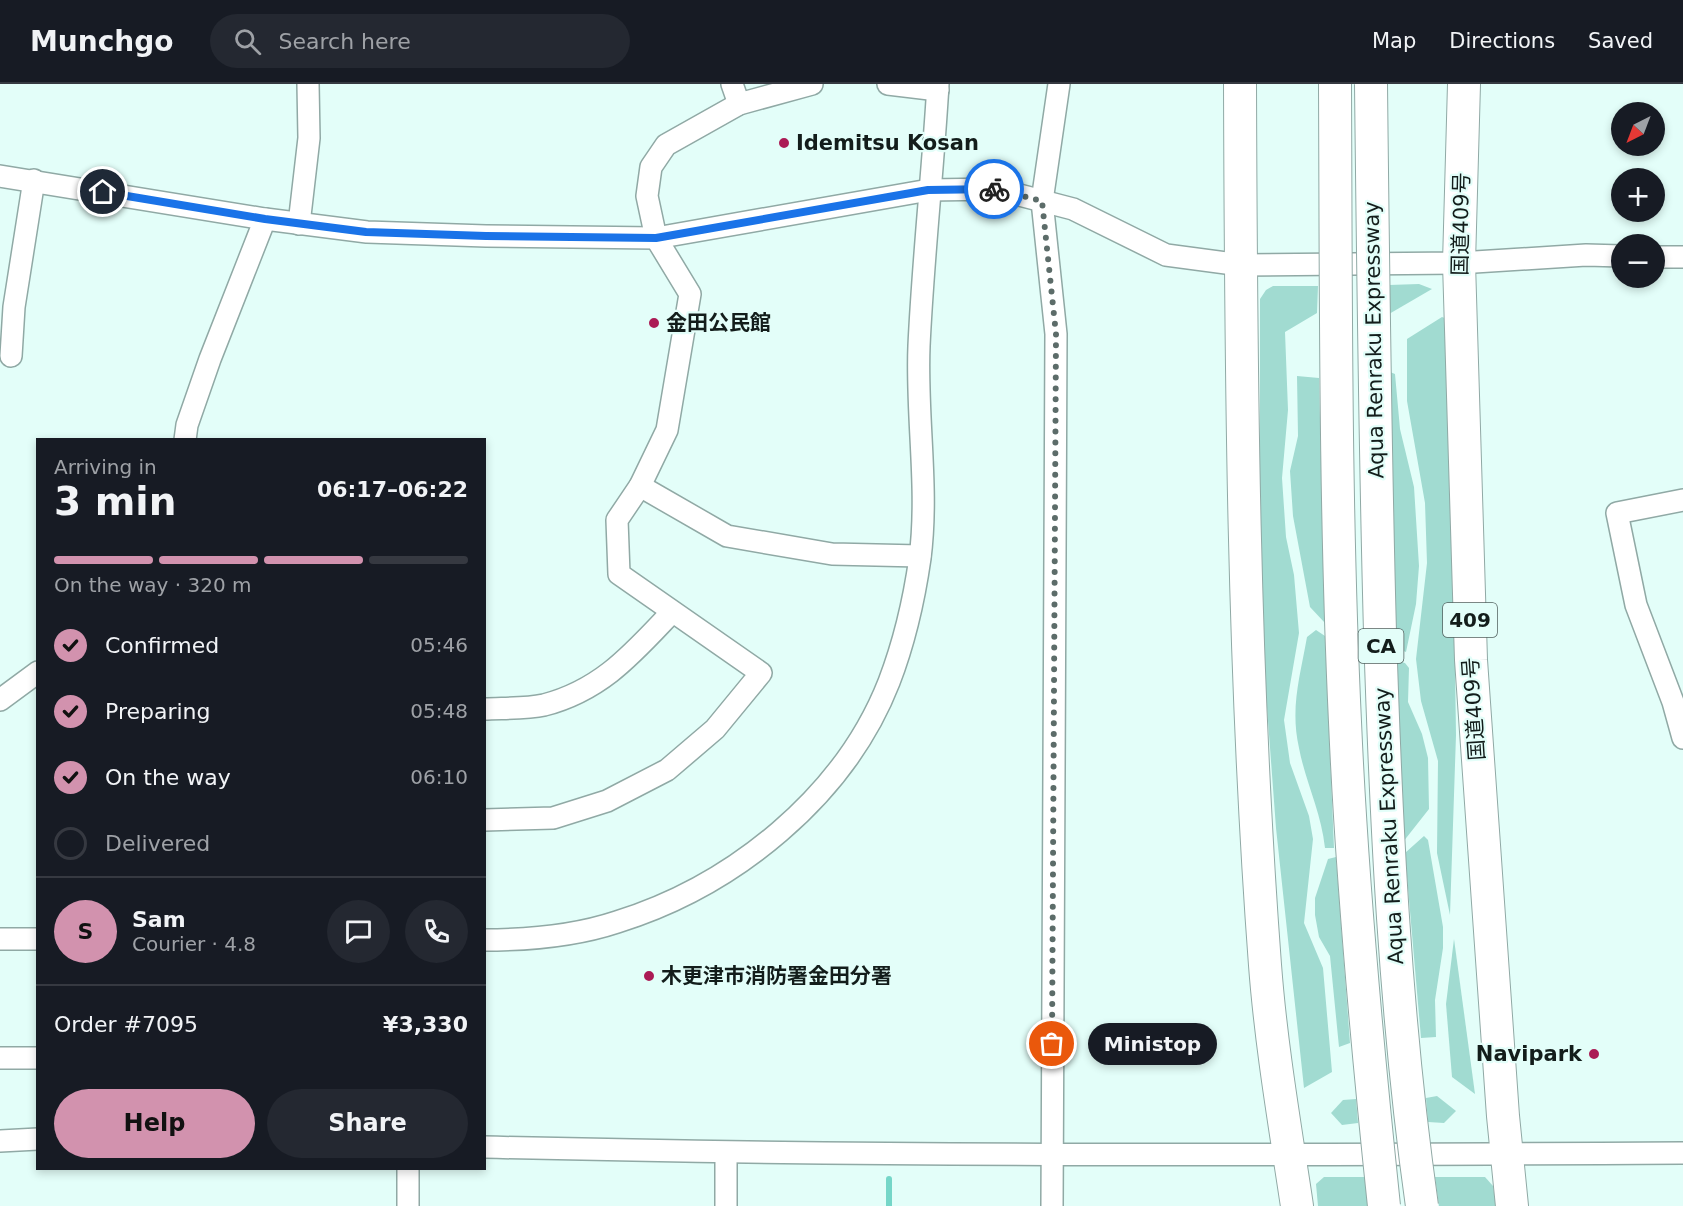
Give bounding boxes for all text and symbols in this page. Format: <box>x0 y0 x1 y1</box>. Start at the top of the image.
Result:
search box <box>210 14 630 68</box>
text: Munchgo <box>30 25 174 58</box>
icon: search <box>231 25 264 58</box>
text: Search here <box>279 29 411 54</box>
text: Map <box>1372 29 1416 53</box>
text: Directions <box>1449 29 1555 53</box>
text: Saved <box>1588 29 1653 53</box>
north arrow <box>1611 102 1665 156</box>
map controls <box>1611 102 1665 288</box>
place label: Idemitsu Kosan <box>796 131 979 155</box>
marker: Idemitsu Kosan <box>777 136 791 150</box>
courier <box>964 159 1024 219</box>
pin <box>77 166 128 217</box>
button: + <box>1611 168 1665 222</box>
street label: 国道409号 <box>1448 172 1474 276</box>
icon: bike <box>978 173 1011 206</box>
icon: home <box>86 175 119 208</box>
street label: Aqua Renraku Expressway <box>1360 201 1388 479</box>
button: − <box>1611 234 1665 288</box>
place label: 金田公民館 <box>666 311 771 335</box>
marker: 金田公民館 <box>647 316 661 330</box>
text: Arriving in <box>54 455 157 479</box>
text: 06:17–06:22 <box>317 477 468 502</box>
text: 3 min <box>54 479 176 524</box>
text: On the way · 320 m <box>54 573 252 597</box>
road number: 409 <box>1443 603 1497 637</box>
icon: check <box>54 629 87 662</box>
road number: CA <box>1358 629 1404 663</box>
text: Confirmed <box>105 633 219 658</box>
text: 05:46 <box>410 633 468 657</box>
street label: 国道409号 <box>1458 657 1490 761</box>
street label: Aqua Renraku Expressway <box>1370 687 1408 965</box>
icon: check <box>54 695 87 728</box>
text: Preparing <box>105 699 211 724</box>
text: 05:48 <box>410 699 468 723</box>
icon: check <box>54 761 87 794</box>
text: On the way <box>105 765 231 790</box>
text: 06:10 <box>410 765 468 789</box>
text: Delivered <box>105 831 210 856</box>
button: chat <box>327 900 390 963</box>
button: phone <box>405 900 468 963</box>
text: Sam <box>132 907 186 932</box>
text: S <box>78 919 93 944</box>
text: Courier · 4.8 <box>132 932 256 956</box>
place label: 木更津市消防署金田分署 <box>661 964 892 988</box>
marker: 木更津市消防署金田分署 <box>642 969 656 983</box>
text: Order #7095 <box>54 1012 198 1037</box>
text: ¥3,330 <box>383 1012 468 1037</box>
pin <box>1026 1018 1077 1069</box>
callout: Ministop <box>1088 1023 1217 1065</box>
icon: bag <box>1035 1027 1068 1060</box>
text: Ministop <box>1104 1032 1201 1056</box>
place label: Navipark <box>1476 1042 1583 1066</box>
marker: Navipark <box>1587 1047 1601 1061</box>
button: Help <box>54 1089 255 1158</box>
button: Share <box>267 1089 468 1158</box>

